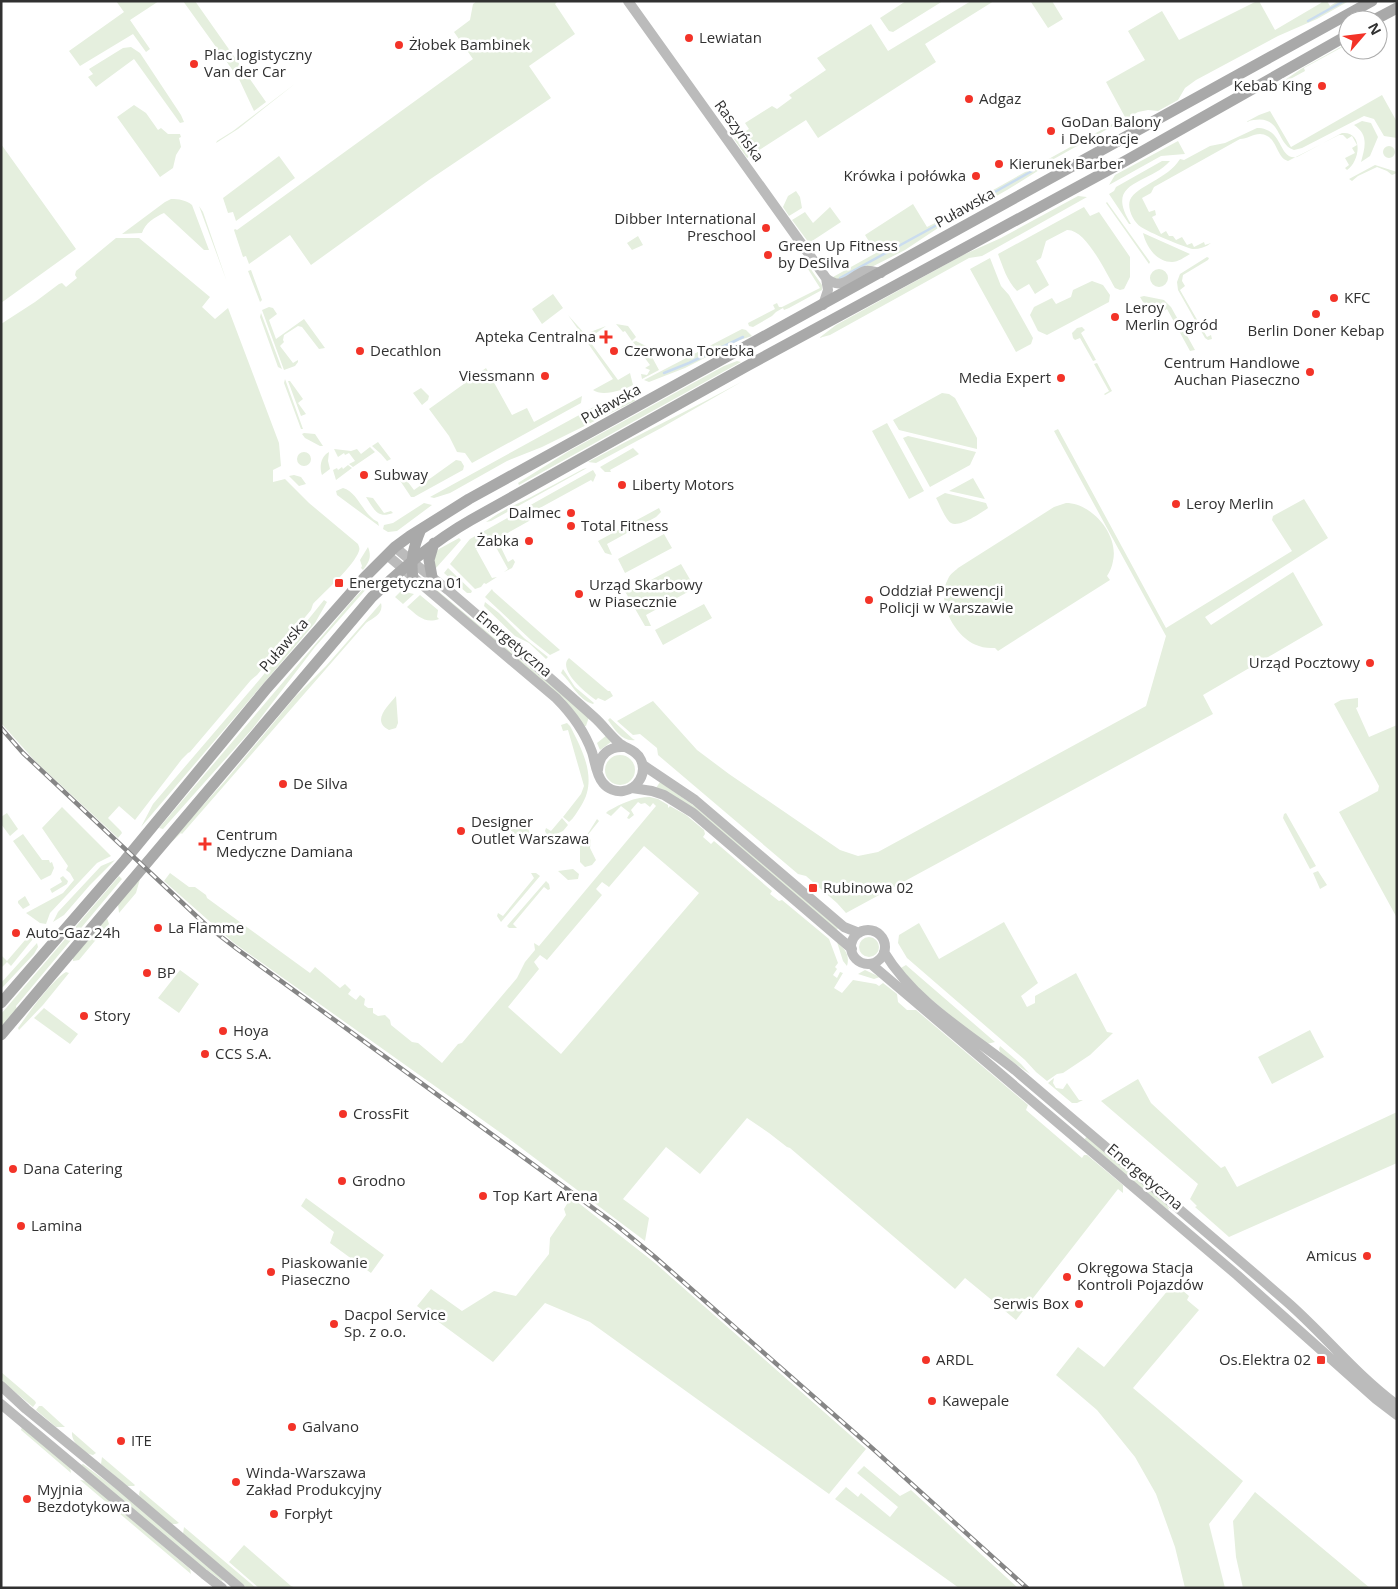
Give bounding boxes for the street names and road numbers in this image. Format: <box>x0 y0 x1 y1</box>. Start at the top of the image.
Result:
street label: Raszyńska <box>711 95 769 165</box>
street label: Puławska <box>931 183 998 232</box>
street label: Puławska <box>577 379 644 428</box>
street label: Energetyczna <box>472 606 557 681</box>
street label: Puławska <box>254 613 312 676</box>
street label: Energetyczna <box>1103 1139 1188 1214</box>

